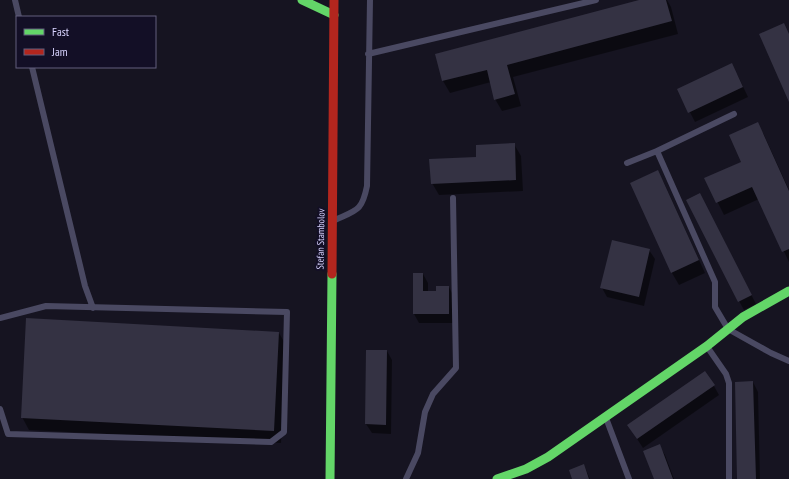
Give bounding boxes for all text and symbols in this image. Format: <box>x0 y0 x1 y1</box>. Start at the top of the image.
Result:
legend <box>16 16 156 68</box>
text: Fast <box>52 24 70 39</box>
text: Jam <box>51 44 68 59</box>
street label: Stefan Stambolov <box>313 208 328 270</box>

